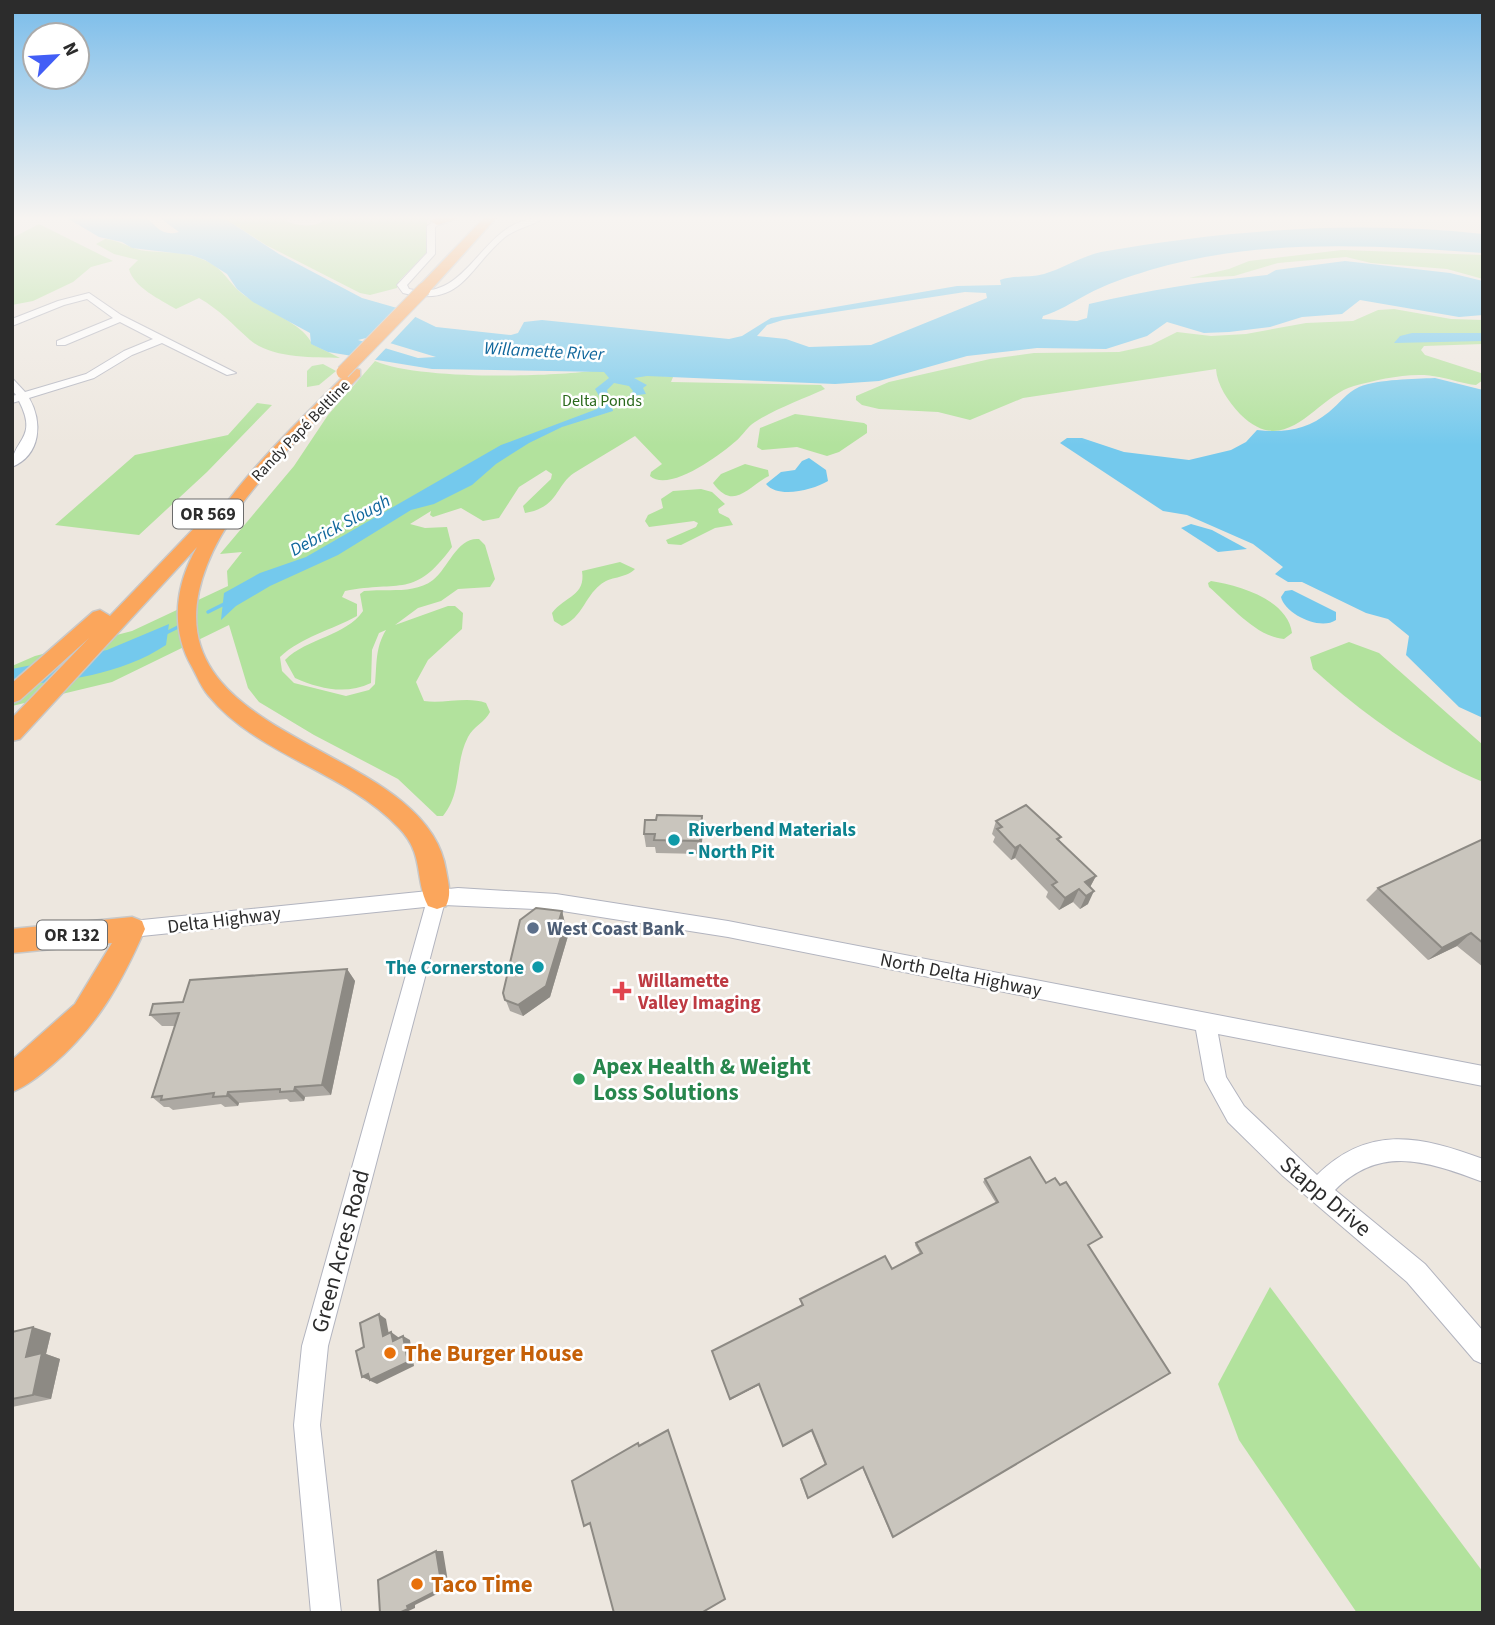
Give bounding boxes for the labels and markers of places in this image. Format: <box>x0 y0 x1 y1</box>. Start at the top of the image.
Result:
place label: Riverbend Materials - North Pit <box>688 817 856 866</box>
marker: Riverbend Materials - North Pit <box>666 832 682 848</box>
place label: West Coast Bank <box>547 916 685 943</box>
marker: West Coast Bank <box>525 920 541 936</box>
place label: The Cornerstone <box>385 955 524 982</box>
marker: The Cornerstone <box>530 959 546 975</box>
place label: Willamette Valley Imaging <box>637 968 761 1017</box>
marker: Willamette Valley Imaging <box>612 981 632 1001</box>
place label: Apex Health & Weight Loss Solutions <box>592 1050 811 1109</box>
marker: Apex Health & Weight Loss Solutions <box>571 1071 587 1087</box>
place label: The Burger House <box>404 1337 583 1370</box>
marker: The Burger House <box>382 1345 398 1361</box>
place label: Taco Time <box>431 1568 533 1601</box>
marker: Taco Time <box>409 1576 425 1592</box>

